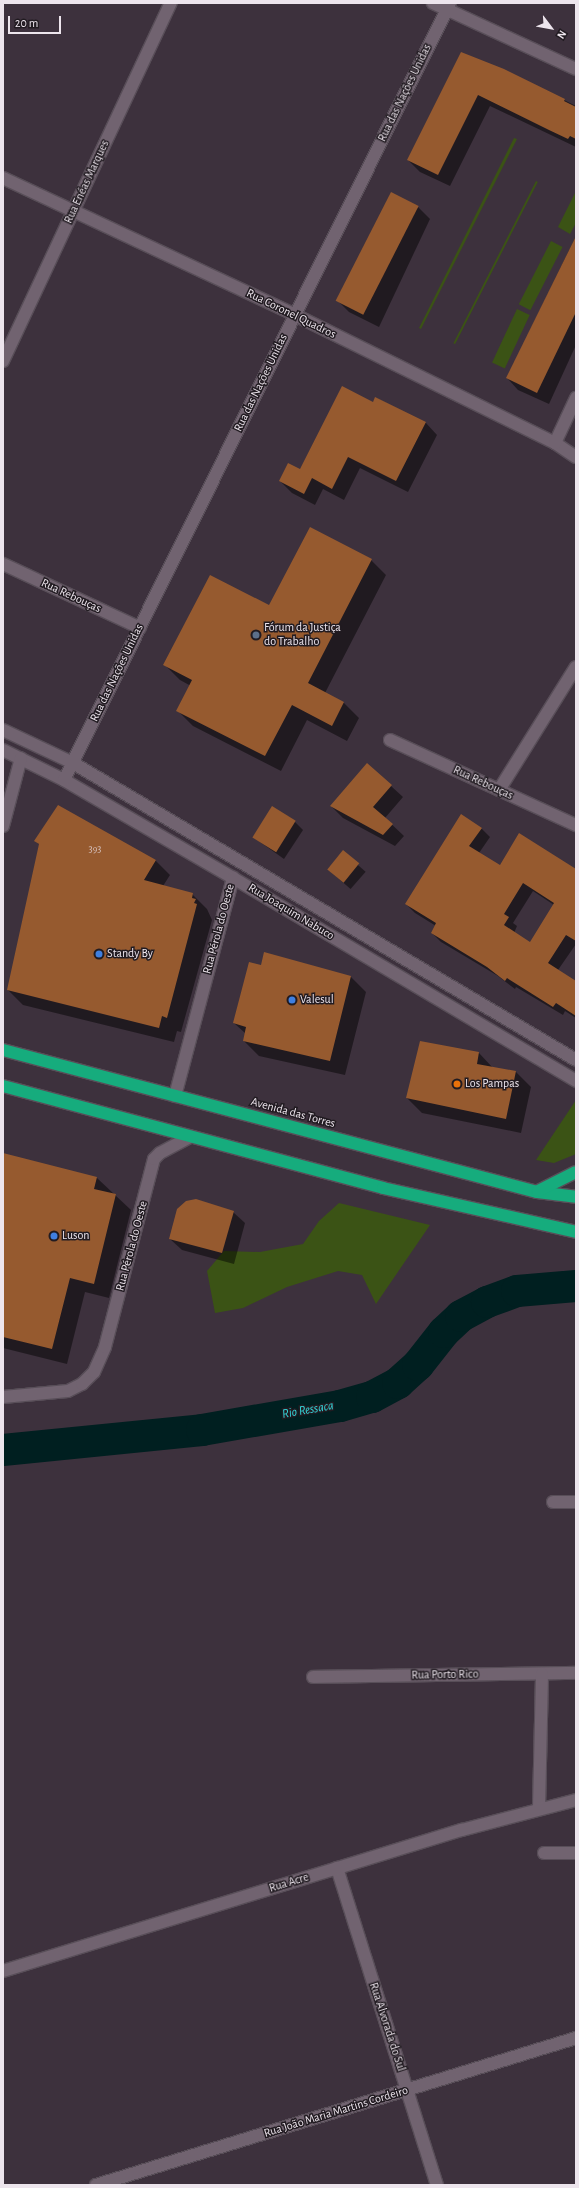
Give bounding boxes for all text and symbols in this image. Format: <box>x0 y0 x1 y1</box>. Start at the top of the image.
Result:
scale bar <box>10 8 63 34</box>
north arrow <box>531 8 571 48</box>
text: 20 m <box>15 17 38 29</box>
text: N <box>555 28 568 41</box>
street label: Rua das Nações Unidas <box>375 42 435 144</box>
street label: Rua Enéas Marques <box>61 138 113 226</box>
street label: Rua Coronel Quadros <box>244 286 338 342</box>
street label: Rua das Nações Unidas <box>231 332 291 434</box>
street label: Rua Rebouças <box>39 576 103 616</box>
place label: Fórum da Justiça do Trabalho <box>264 621 341 649</box>
street label: Rua das Nações Unidas <box>87 622 147 724</box>
marker: Fórum da Justiça do Trabalho <box>251 630 261 640</box>
street label: Rua Rebouças <box>451 763 515 803</box>
house number: 393 <box>89 844 101 856</box>
street label: Rua Joaquim Nabuco <box>245 881 337 943</box>
street label: Rua Pérola do Oeste <box>200 882 238 976</box>
place label: Standy By <box>107 947 153 961</box>
marker: Standy By <box>94 949 104 959</box>
place label: Valesul <box>300 993 334 1007</box>
marker: Valesul <box>287 995 297 1005</box>
place label: Los Pampas <box>465 1077 519 1091</box>
marker: Los Pampas <box>452 1079 462 1089</box>
street label: Avenida das Torres <box>249 1095 337 1131</box>
street label: Rua Pérola do Oeste <box>113 1199 151 1293</box>
place label: Luson <box>62 1229 90 1243</box>
marker: Luson <box>49 1231 59 1241</box>
water label: Rio Ressaca <box>281 1399 335 1423</box>
street label: Rua Porto Rico <box>411 1667 479 1683</box>
street label: Rua Acre <box>267 1870 311 1896</box>
street label: Rua Alvorada do Sul <box>366 1981 408 2073</box>
street label: Rua João Maria Martins Cordeiro <box>262 2083 410 2141</box>

